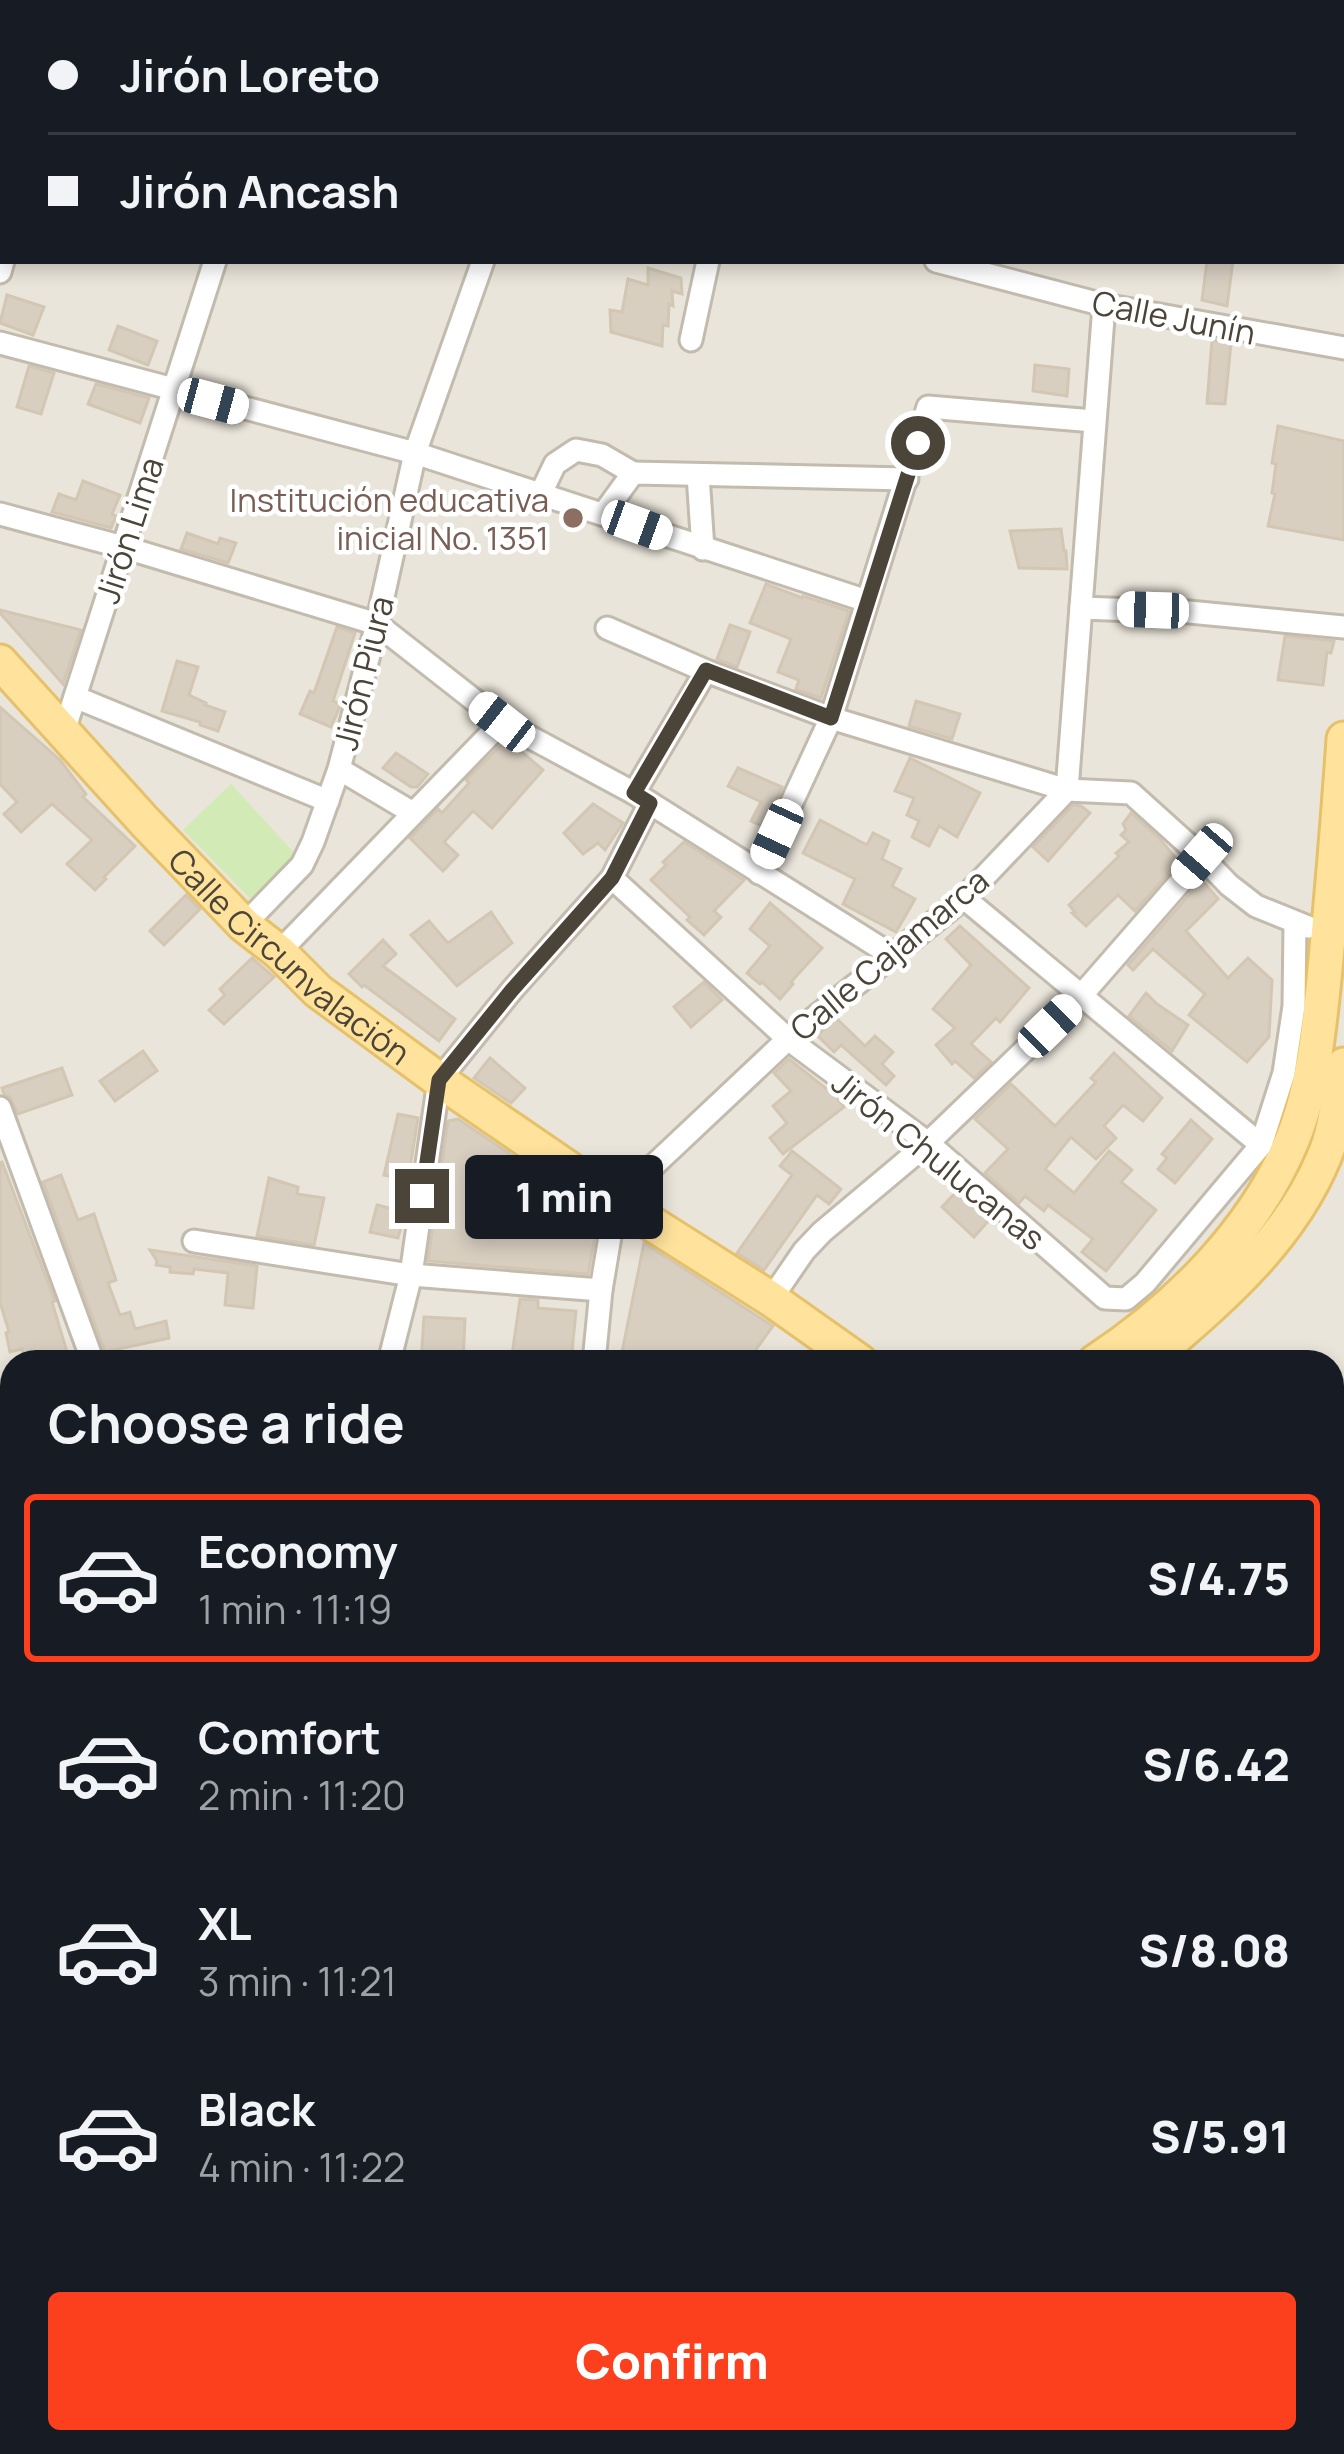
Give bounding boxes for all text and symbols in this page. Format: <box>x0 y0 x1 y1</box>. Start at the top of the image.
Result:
text: Jirón Loreto <box>120 44 380 106</box>
text: Jirón Ancash <box>120 160 400 222</box>
street label: Calle Junín <box>1089 279 1259 355</box>
car <box>174 374 252 428</box>
route start <box>891 416 945 470</box>
street label: Jirón Lima <box>84 451 174 609</box>
place label: Institución educativa inicial No. 1351 <box>229 477 549 560</box>
car <box>597 496 677 554</box>
marker: Institución educativa inicial No. 1351 <box>560 505 586 531</box>
street label: Jirón Piura <box>322 591 404 755</box>
car <box>1116 591 1190 629</box>
car <box>463 686 541 758</box>
car <box>745 794 809 874</box>
car <box>1165 817 1239 895</box>
street label: Calle Circunvalación <box>159 838 420 1074</box>
street label: Calle Cajamarca <box>780 858 998 1050</box>
car <box>1012 988 1088 1064</box>
street label: Jirón Chulucanas <box>823 1060 1055 1260</box>
callout: 1 min <box>464 1154 662 1238</box>
route end <box>395 1169 449 1223</box>
text: 1 min <box>515 1170 613 1224</box>
text: Choose a ride <box>48 1385 405 1459</box>
text: Economy <box>198 1520 398 1582</box>
icon: car <box>54 1524 162 1632</box>
text: S/4.75 <box>1147 1547 1290 1609</box>
text: 1 min · 11:19 <box>198 1582 392 1636</box>
text: Comfort <box>198 1706 381 1768</box>
icon: car <box>54 1710 162 1818</box>
text: S/6.42 <box>1142 1733 1290 1795</box>
text: 2 min · 11:20 <box>198 1768 406 1822</box>
text: XL <box>198 1892 252 1954</box>
icon: car <box>54 1896 162 2004</box>
text: S/8.08 <box>1139 1919 1290 1981</box>
text: 3 min · 11:21 <box>198 1954 397 2008</box>
text: Black <box>198 2078 315 2140</box>
icon: car <box>54 2082 162 2190</box>
text: S/5.91 <box>1150 2105 1290 2167</box>
text: 4 min · 11:22 <box>198 2140 405 2194</box>
button: Confirm <box>48 2292 1296 2430</box>

